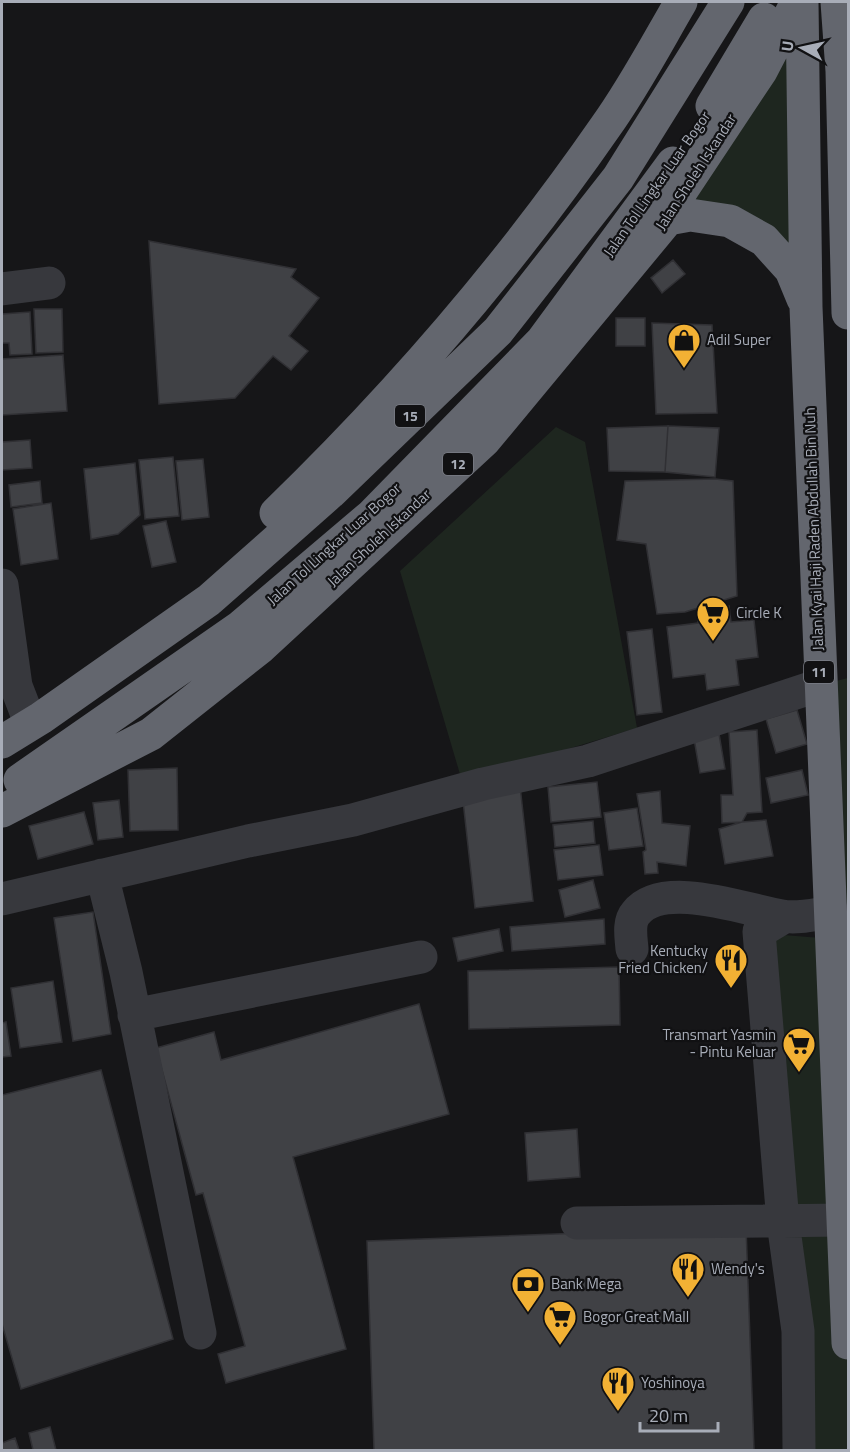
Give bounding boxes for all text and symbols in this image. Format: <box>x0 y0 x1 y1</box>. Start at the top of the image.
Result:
north arrow <box>772 18 832 78</box>
text: U <box>775 39 800 53</box>
street label: Jalan Tol Lingkar Luar Bogor <box>597 106 716 262</box>
street label: Jalan Sholeh Iskandar <box>649 109 742 234</box>
shop icon: Adil Super <box>666 322 702 369</box>
place label: Adil Super <box>707 328 771 351</box>
road number: 15 <box>395 405 425 427</box>
street label: Jalan Kyai Haji Raden Abdullah Bin Nuh <box>798 407 829 651</box>
road number: 12 <box>443 453 473 475</box>
street label: Jalan Tol Lingkar Luar Bogor <box>261 477 406 610</box>
street label: Jalan Sholeh Iskandar <box>322 483 436 592</box>
supermarket icon: Circle K <box>695 595 731 642</box>
place label: Circle K <box>736 601 782 624</box>
road number: 11 <box>804 661 834 683</box>
place label: Kentucky Fried Chicken/ <box>618 939 708 979</box>
restaurant icon: Kentucky Fried Chicken/ <box>713 942 749 989</box>
place label: Transmart Yasmin - Pintu Keluar <box>662 1023 776 1063</box>
supermarket icon: Transmart Yasmin - Pintu Keluar <box>781 1026 817 1073</box>
restaurant icon: Wendy's <box>670 1251 706 1298</box>
place label: Wendy's <box>711 1257 765 1280</box>
bank icon: Bank Mega <box>510 1266 546 1313</box>
place label: Bank Mega <box>551 1272 622 1295</box>
supermarket icon: Bogor Great Mall <box>542 1299 578 1346</box>
place label: Bogor Great Mall <box>583 1305 689 1328</box>
restaurant icon: Yoshinoya <box>600 1365 636 1412</box>
place label: Yoshinoya <box>641 1371 705 1394</box>
scale bar <box>640 1395 718 1433</box>
text: 20 m <box>649 1402 688 1429</box>

